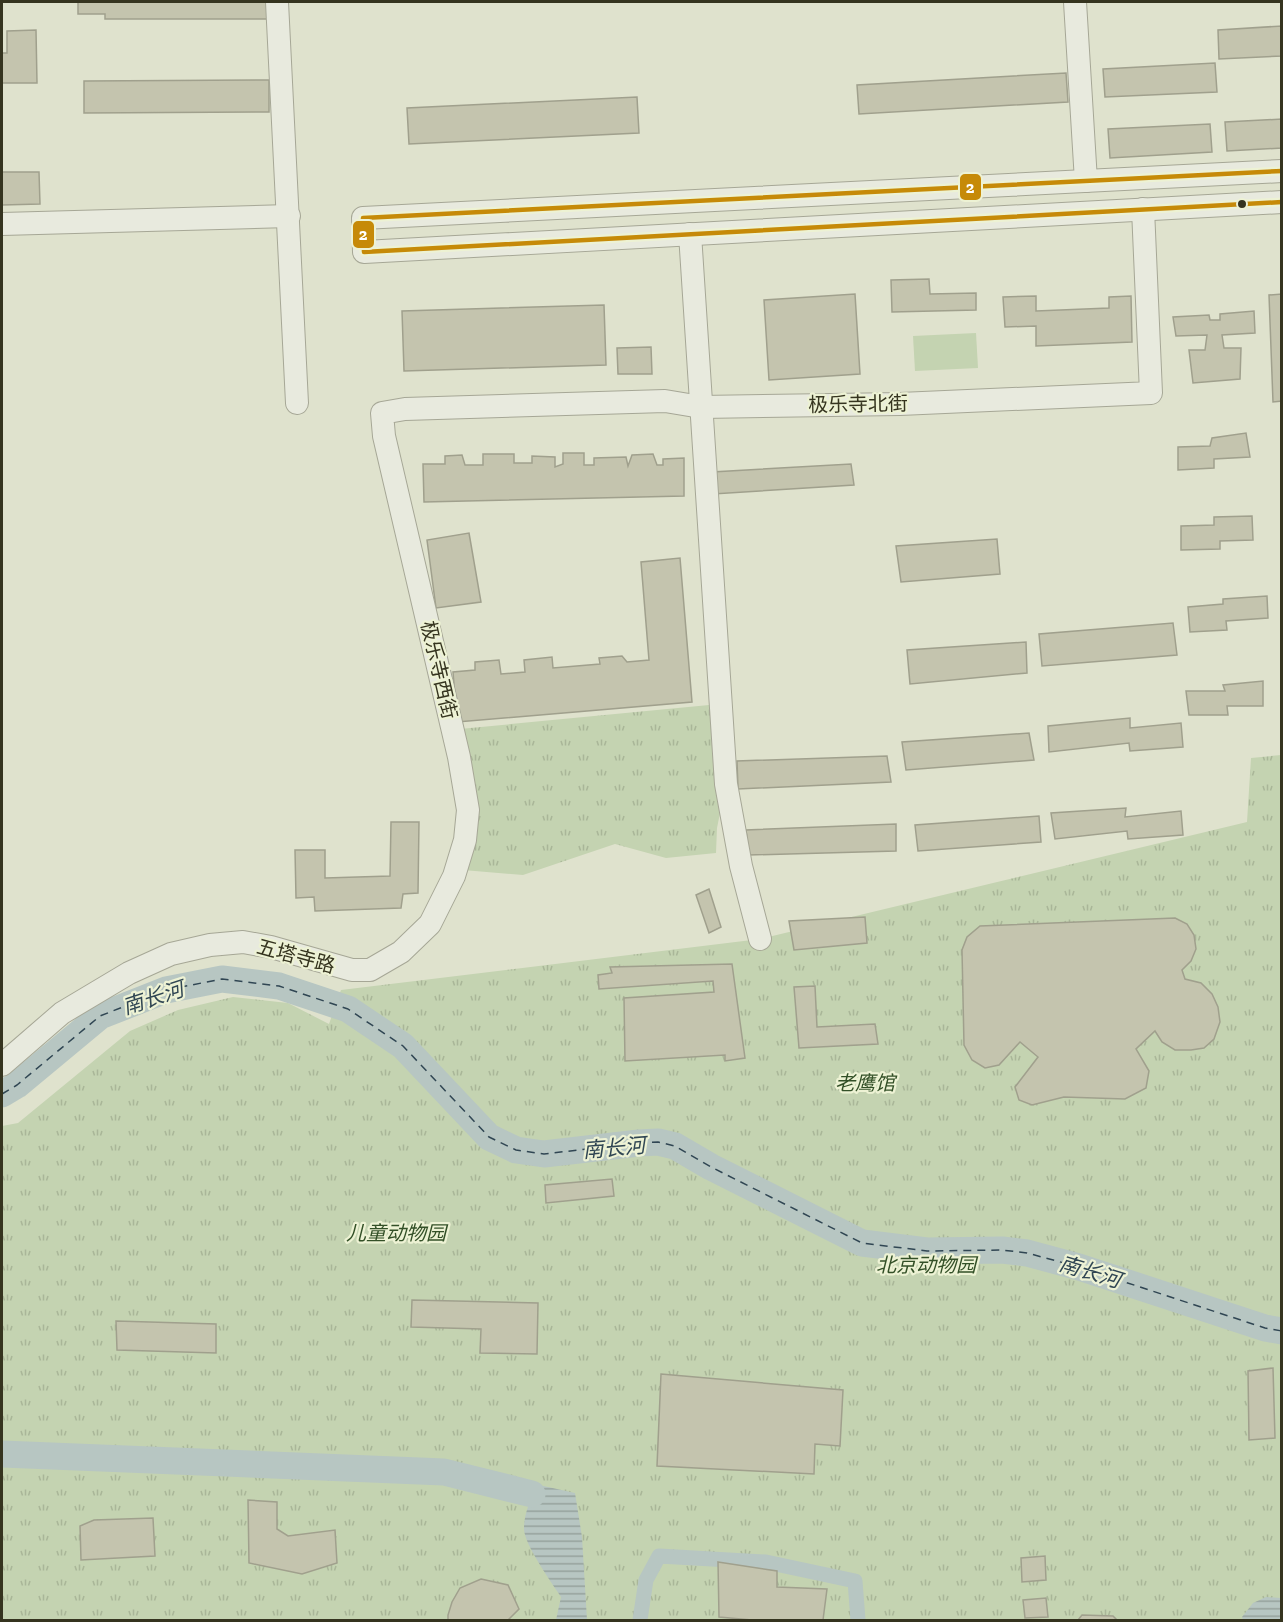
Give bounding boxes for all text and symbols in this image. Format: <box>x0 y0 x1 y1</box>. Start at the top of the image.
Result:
line badge: 2 <box>959 173 982 201</box>
text: 2 <box>966 178 975 197</box>
unlabelled marker <box>1236 198 1248 210</box>
line badge: 2 <box>352 220 375 249</box>
text: 2 <box>359 225 368 244</box>
street label: 极乐寺北街 <box>808 391 908 417</box>
street label: 极乐寺西街 <box>416 619 462 721</box>
street label: 五塔寺路 <box>254 934 338 978</box>
water label: 南长河 <box>119 975 190 1019</box>
park label: 老鹰馆 <box>835 1071 898 1095</box>
water label: 南长河 <box>581 1132 650 1163</box>
park label: 儿童动物园 <box>346 1221 449 1245</box>
water label: 南长河 <box>1056 1250 1128 1294</box>
park label: 北京动物园 <box>876 1253 979 1277</box>

